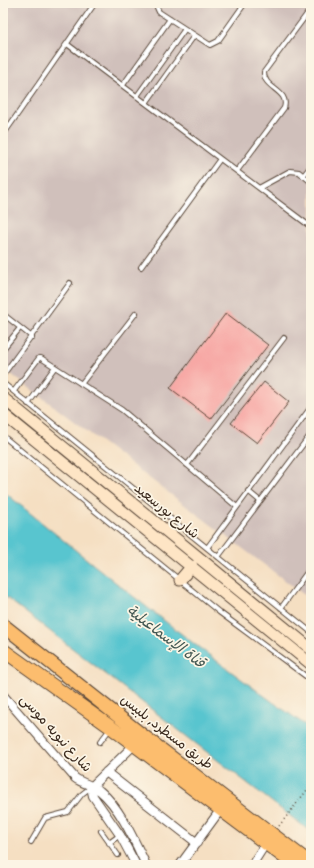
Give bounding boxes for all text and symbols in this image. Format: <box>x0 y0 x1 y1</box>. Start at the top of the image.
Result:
street label: شارع بورسعيد <box>129 479 203 545</box>
water label: قناة الإسماعيلية <box>121 601 210 676</box>
street label: شارع نبويه موسى <box>14 690 96 778</box>
street label: طريق مسطرد, بلبيس <box>115 690 217 776</box>

